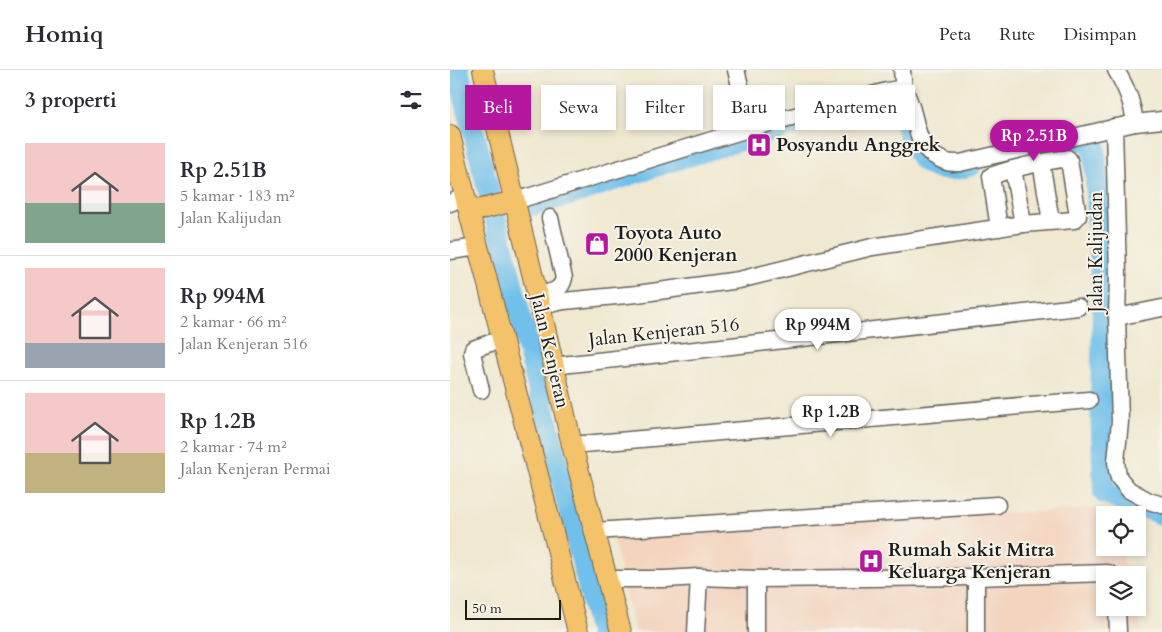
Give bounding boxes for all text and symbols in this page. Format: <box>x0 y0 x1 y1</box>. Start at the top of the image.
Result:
text: Homiq <box>25 18 104 51</box>
text: Peta <box>939 22 971 47</box>
text: Rute <box>999 22 1035 47</box>
text: Disimpan <box>1063 22 1137 47</box>
chip: Beli <box>465 85 531 130</box>
chip: Sewa <box>541 85 616 130</box>
chip: Filter <box>626 85 703 130</box>
chip: Baru <box>713 85 785 130</box>
chip: Apartemen <box>795 85 915 130</box>
text: 3 properti <box>25 86 117 115</box>
icon: filters <box>397 86 425 114</box>
pin: Rp 2.51B <box>982 119 1086 162</box>
text: Rp 2.51B <box>1001 125 1067 147</box>
hospital icon: Posyandu Anggrek <box>746 132 772 158</box>
place label: Posyandu Anggrek <box>776 132 940 158</box>
text: Rp 2.51B <box>180 156 267 185</box>
icon: home <box>65 163 125 223</box>
text: 5 kamar · 183 m² <box>180 185 295 207</box>
street label: Jalan Kalijudan <box>1083 191 1109 316</box>
text: Jalan Kalijudan <box>180 207 282 229</box>
place label: Toyota Auto 2000 Kenjeran <box>614 220 738 268</box>
shop icon: Toyota Auto 2000 Kenjeran <box>584 231 610 257</box>
text: Rp 994M <box>180 282 266 311</box>
icon: home <box>65 288 125 348</box>
street label: Jalan Kenjeran <box>523 288 576 411</box>
pin: Rp 994M <box>772 308 864 351</box>
text: 2 kamar · 66 m² <box>180 311 286 333</box>
street label: Jalan Kenjeran 516 <box>584 311 741 353</box>
text: Rp 994M <box>785 314 851 336</box>
text: Jalan Kenjeran 516 <box>180 333 307 355</box>
pin: Rp 1.2B <box>785 396 877 438</box>
text: Rp 1.2B <box>802 401 860 423</box>
text: Rp 1.2B <box>180 407 256 436</box>
icon: home <box>65 413 125 473</box>
text: 2 kamar · 74 m² <box>180 436 286 458</box>
text: Jalan Kenjeran Permai <box>180 458 330 480</box>
map controls <box>1096 506 1146 616</box>
button: locate <box>1096 506 1146 556</box>
place label: Rumah Sakit Mitra Keluarga Kenjeran <box>888 537 1055 585</box>
hospital icon: Rumah Sakit Mitra Keluarga Kenjeran <box>858 548 884 574</box>
button: layers <box>1096 566 1146 616</box>
scale bar <box>465 597 561 620</box>
text: 50 m <box>472 599 502 618</box>

